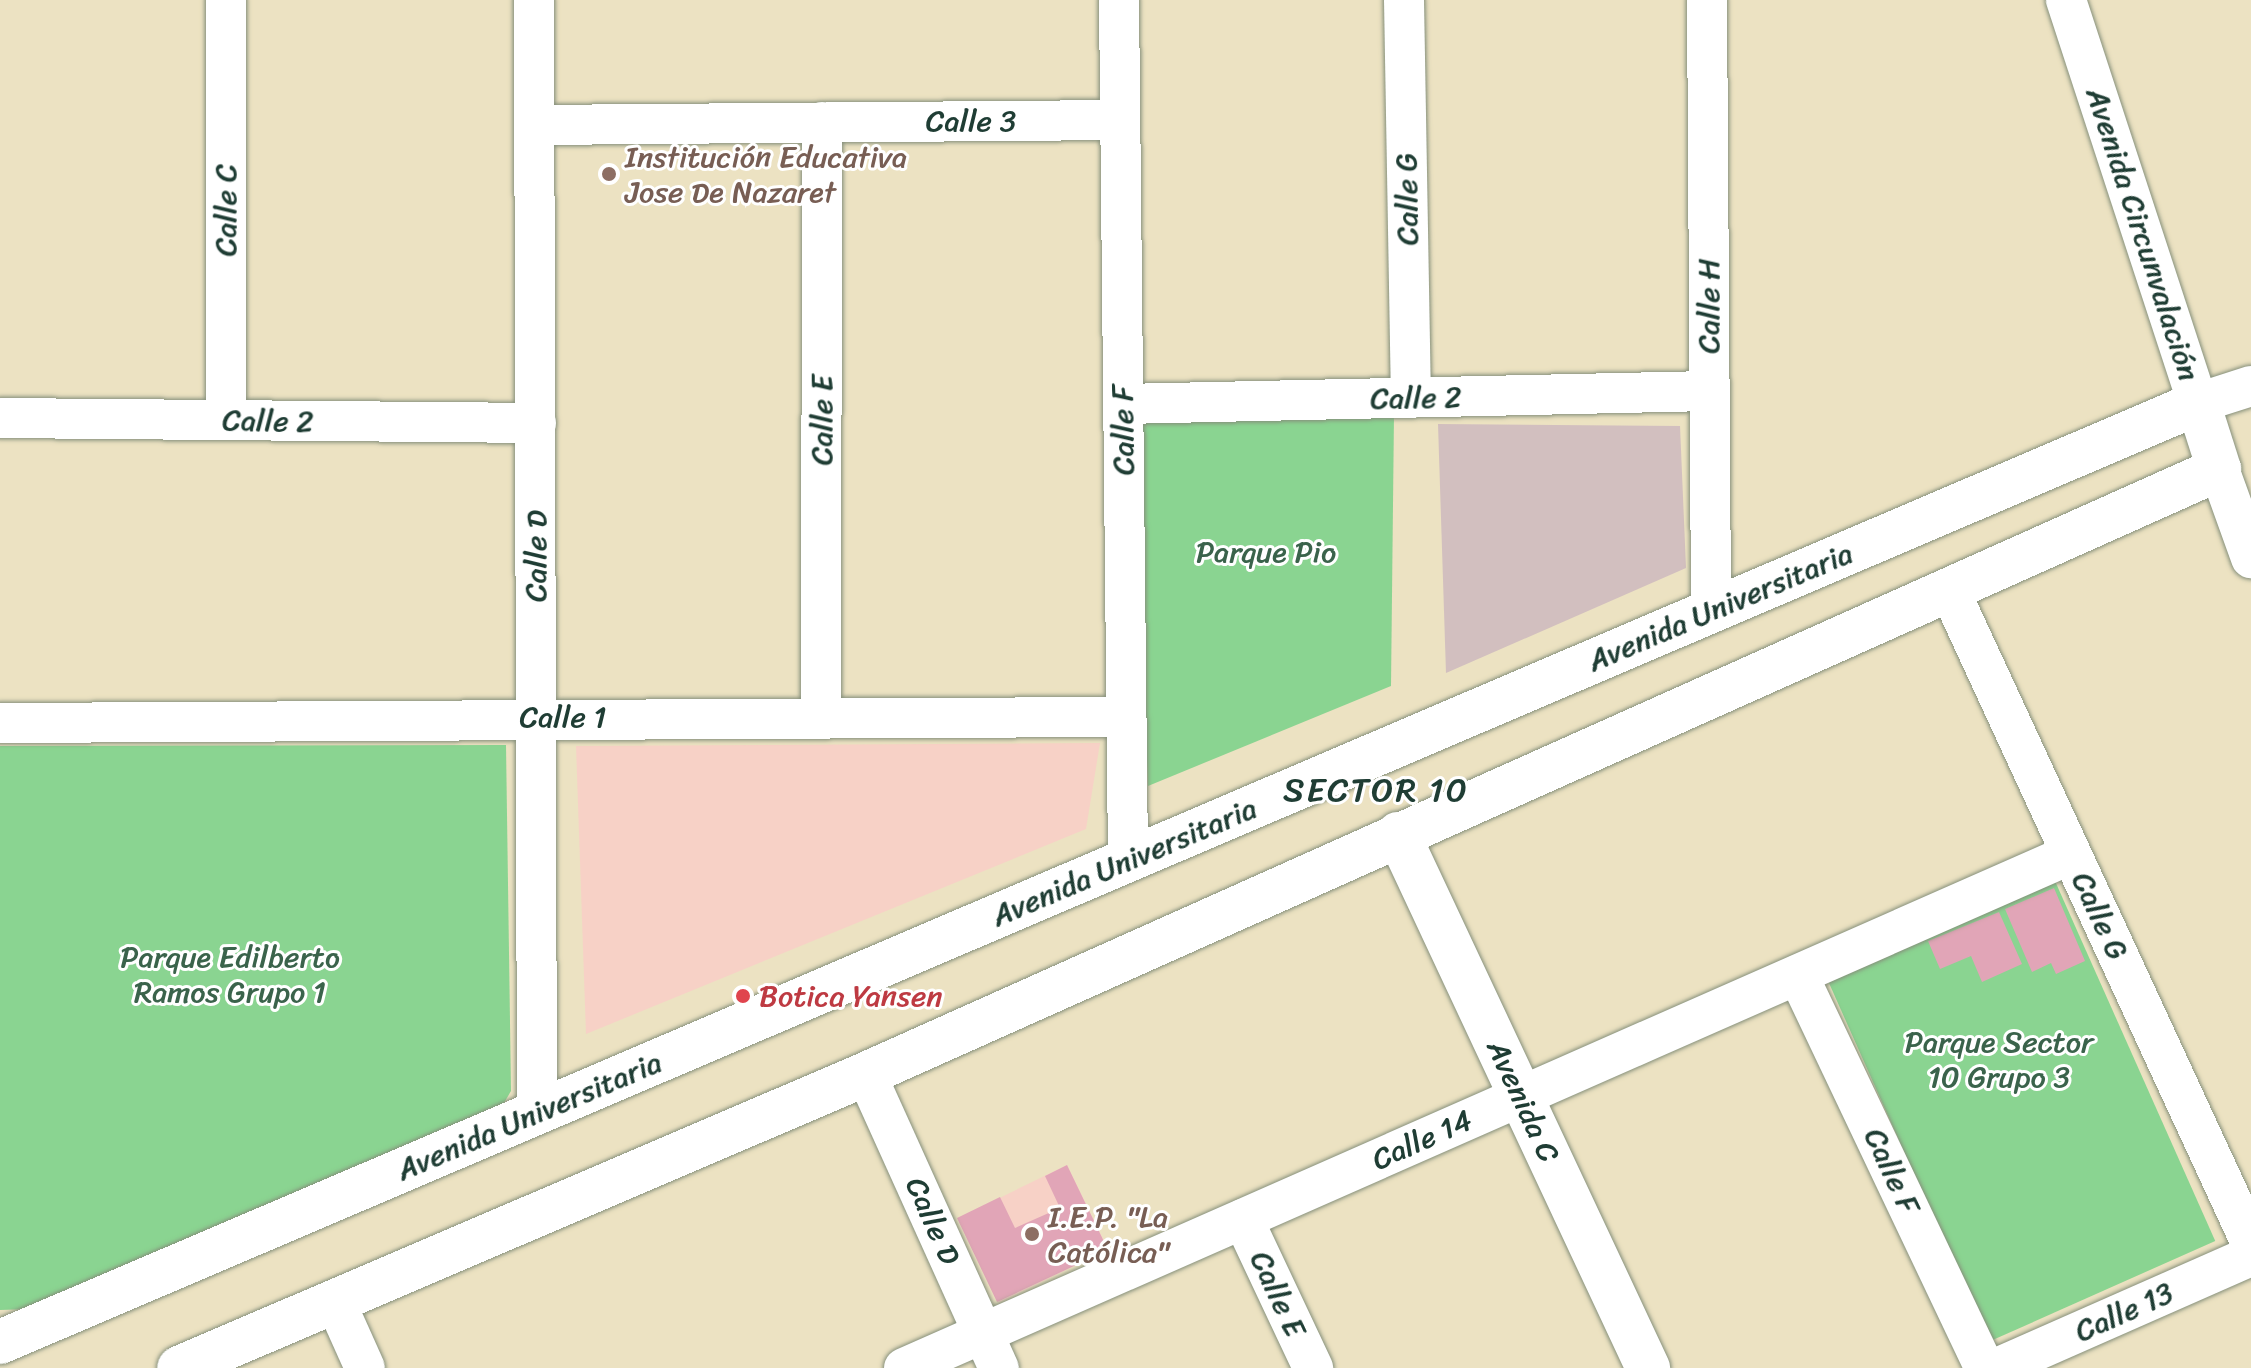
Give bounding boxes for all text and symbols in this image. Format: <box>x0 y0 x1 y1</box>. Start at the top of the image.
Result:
street label: Avenida Circunvalación <box>2079 83 2207 385</box>
street label: Calle 3 <box>926 103 1016 139</box>
place label: Institución Educativa Jose De Nazaret <box>625 139 907 210</box>
street label: Calle G <box>1388 152 1426 246</box>
street label: Calle C <box>208 164 244 256</box>
marker: Institución Educativa Jose De Nazaret <box>600 165 618 183</box>
street label: Calle H <box>1691 258 1727 354</box>
street label: Calle E <box>804 375 840 465</box>
street label: Calle 2 <box>1370 379 1462 417</box>
street label: Calle F <box>1104 384 1142 476</box>
street label: Calle 2 <box>222 402 314 440</box>
street label: Calle D <box>518 510 554 602</box>
park label: Parque Pio <box>1196 534 1336 570</box>
street label: Avenida Universitaria <box>1582 535 1858 679</box>
street label: Calle 1 <box>520 699 606 735</box>
district label: SECTOR 10 <box>1284 771 1468 811</box>
street label: Avenida Universitaria <box>986 790 1262 934</box>
street label: Calle G <box>2064 866 2136 966</box>
park label: Parque Edilberto Ramos Grupo 1 <box>120 939 340 1010</box>
place label: Botica Yansen <box>759 978 942 1014</box>
marker: Botica Yansen <box>734 987 752 1005</box>
park label: Parque Sector 10 Grupo 3 <box>1905 1024 2093 1094</box>
street label: Avenida C <box>1479 1034 1567 1168</box>
street label: Avenida Universitaria <box>391 1044 667 1188</box>
street label: Calle 14 <box>1366 1102 1478 1178</box>
street label: Calle F <box>1857 1122 1927 1220</box>
street label: Calle D <box>898 1172 968 1270</box>
place label: I.E.P. "La Católica" <box>1048 1199 1169 1270</box>
marker: I.E.P. "La Católica" <box>1023 1225 1041 1243</box>
street label: Calle E <box>1243 1245 1313 1343</box>
street label: Calle 13 <box>2069 1275 2179 1349</box>

